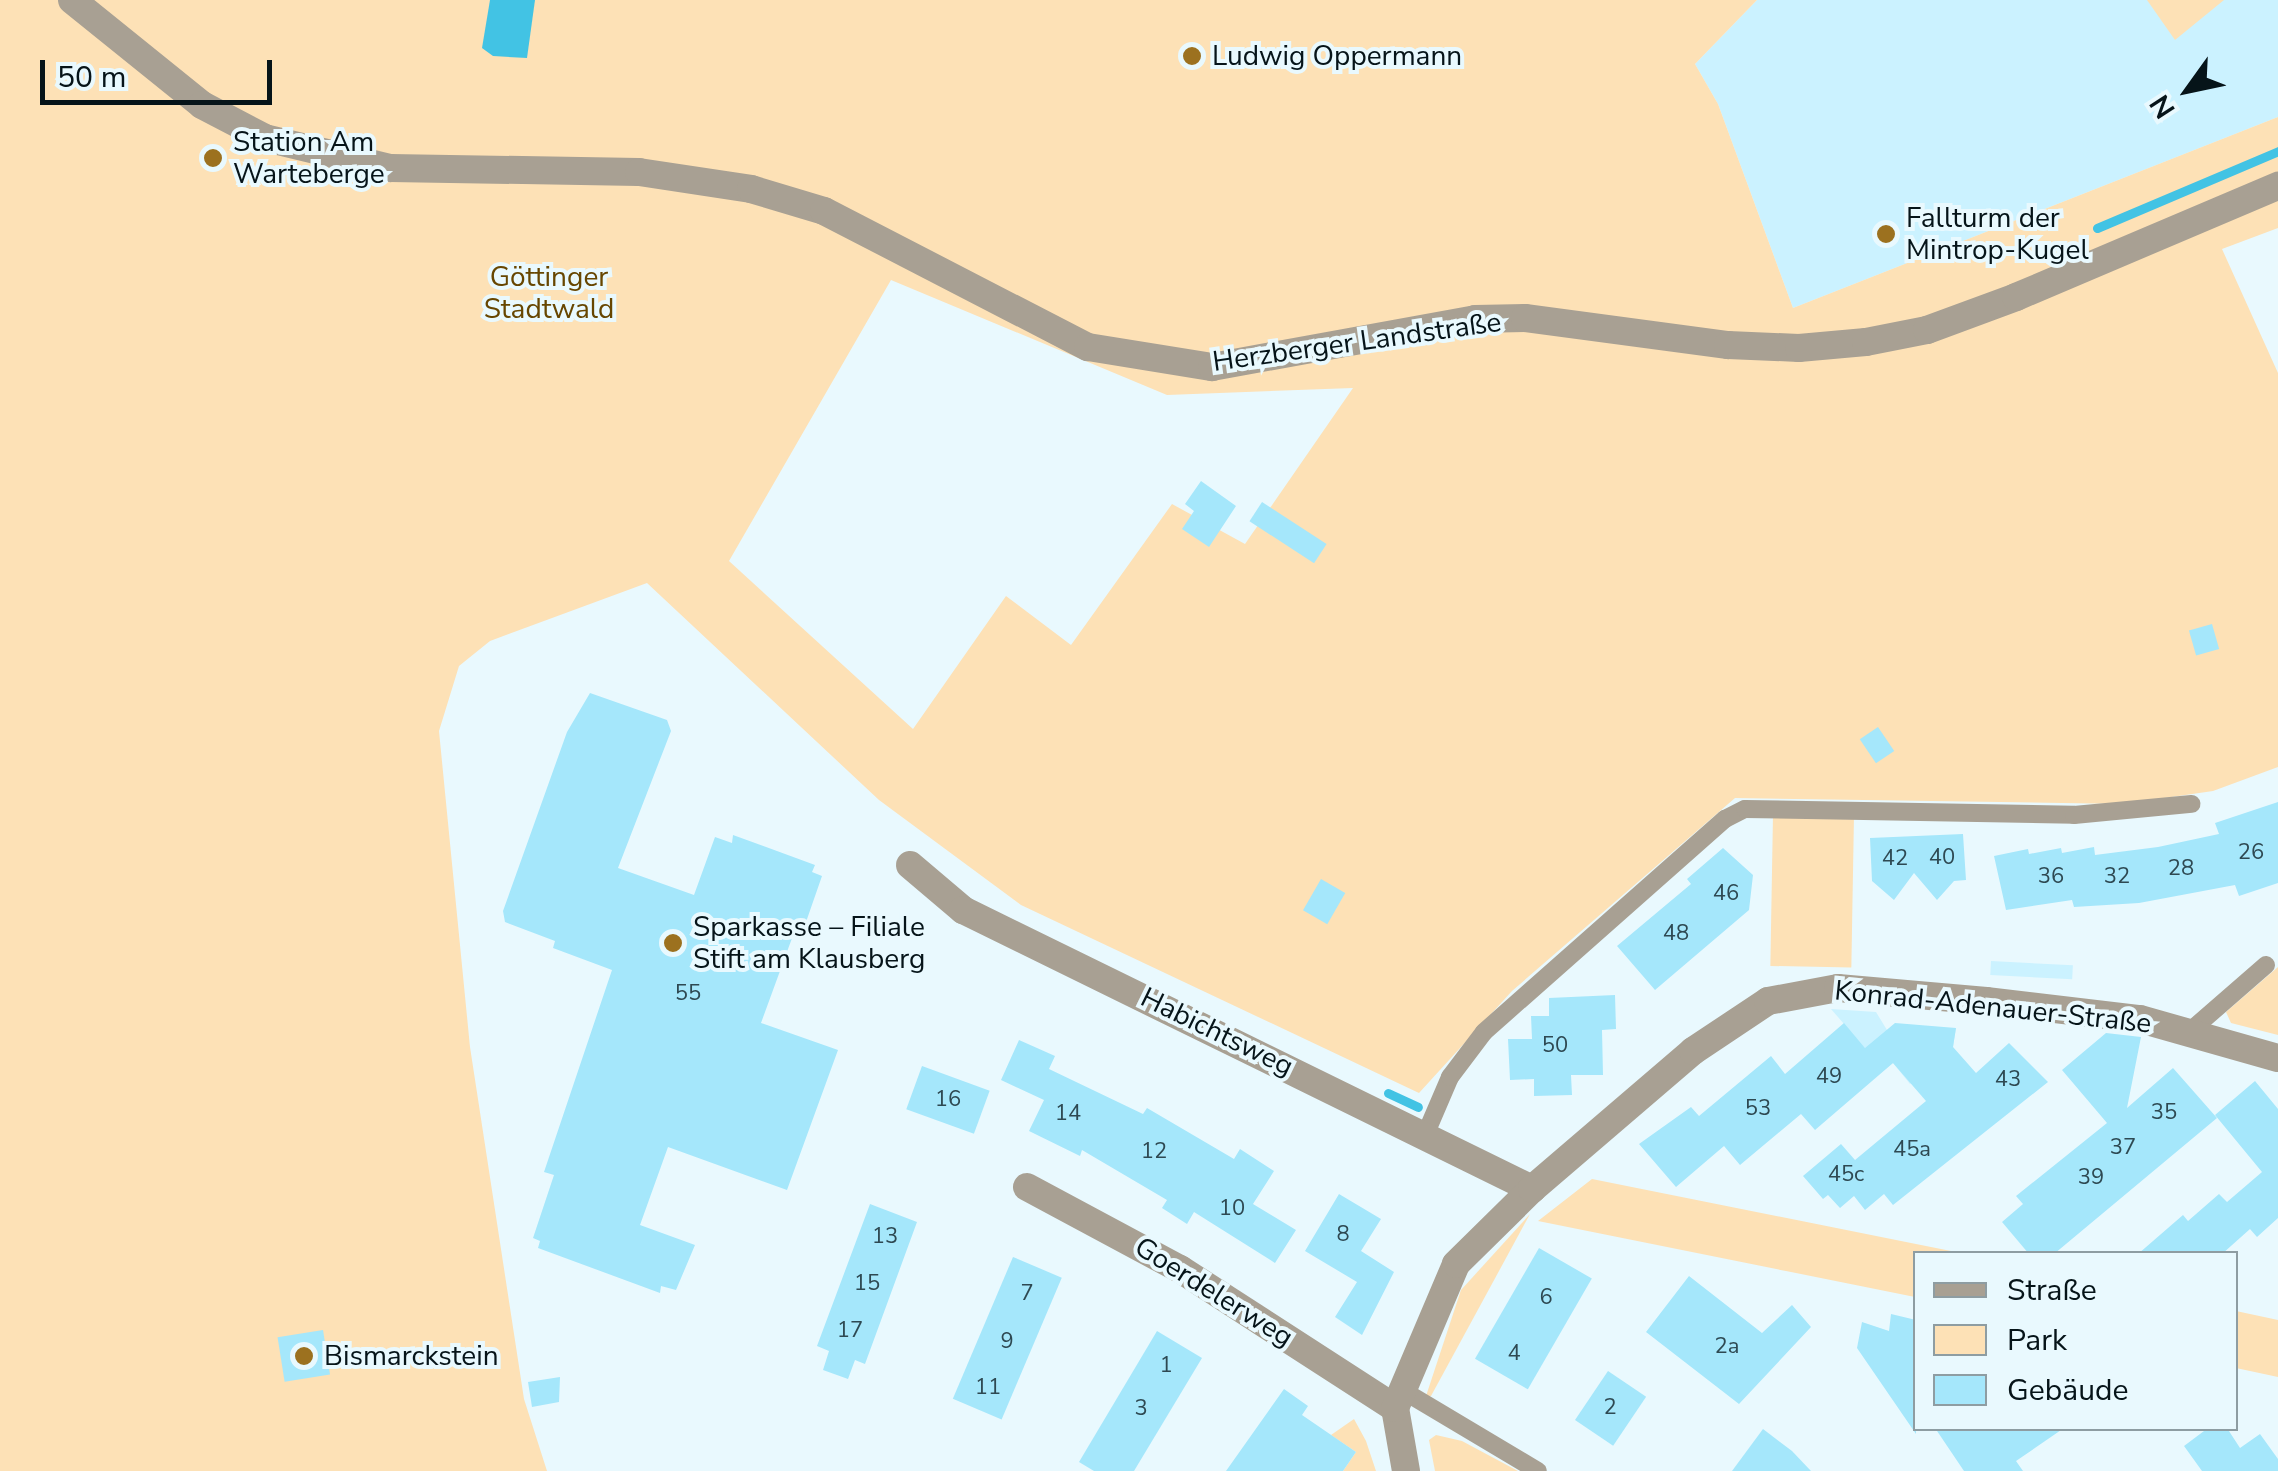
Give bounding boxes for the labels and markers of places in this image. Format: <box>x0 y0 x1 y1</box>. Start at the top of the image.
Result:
place label: Ludwig Oppermann <box>1212 39 1462 73</box>
marker: Ludwig Oppermann <box>1181 45 1203 67</box>
place label: Station Am Warteberge <box>233 125 385 191</box>
marker: Station Am Warteberge <box>202 147 224 169</box>
place label: Fallturm der Mintrop-Kugel <box>1906 201 2089 267</box>
marker: Fallturm der Mintrop-Kugel <box>1875 223 1897 245</box>
place label: Sparkasse – Filiale Stift am Klausberg <box>693 910 925 976</box>
marker: Sparkasse – Filiale Stift am Klausberg <box>662 932 684 954</box>
place label: Bismarckstein <box>324 1339 499 1373</box>
marker: Bismarckstein <box>293 1345 315 1367</box>

